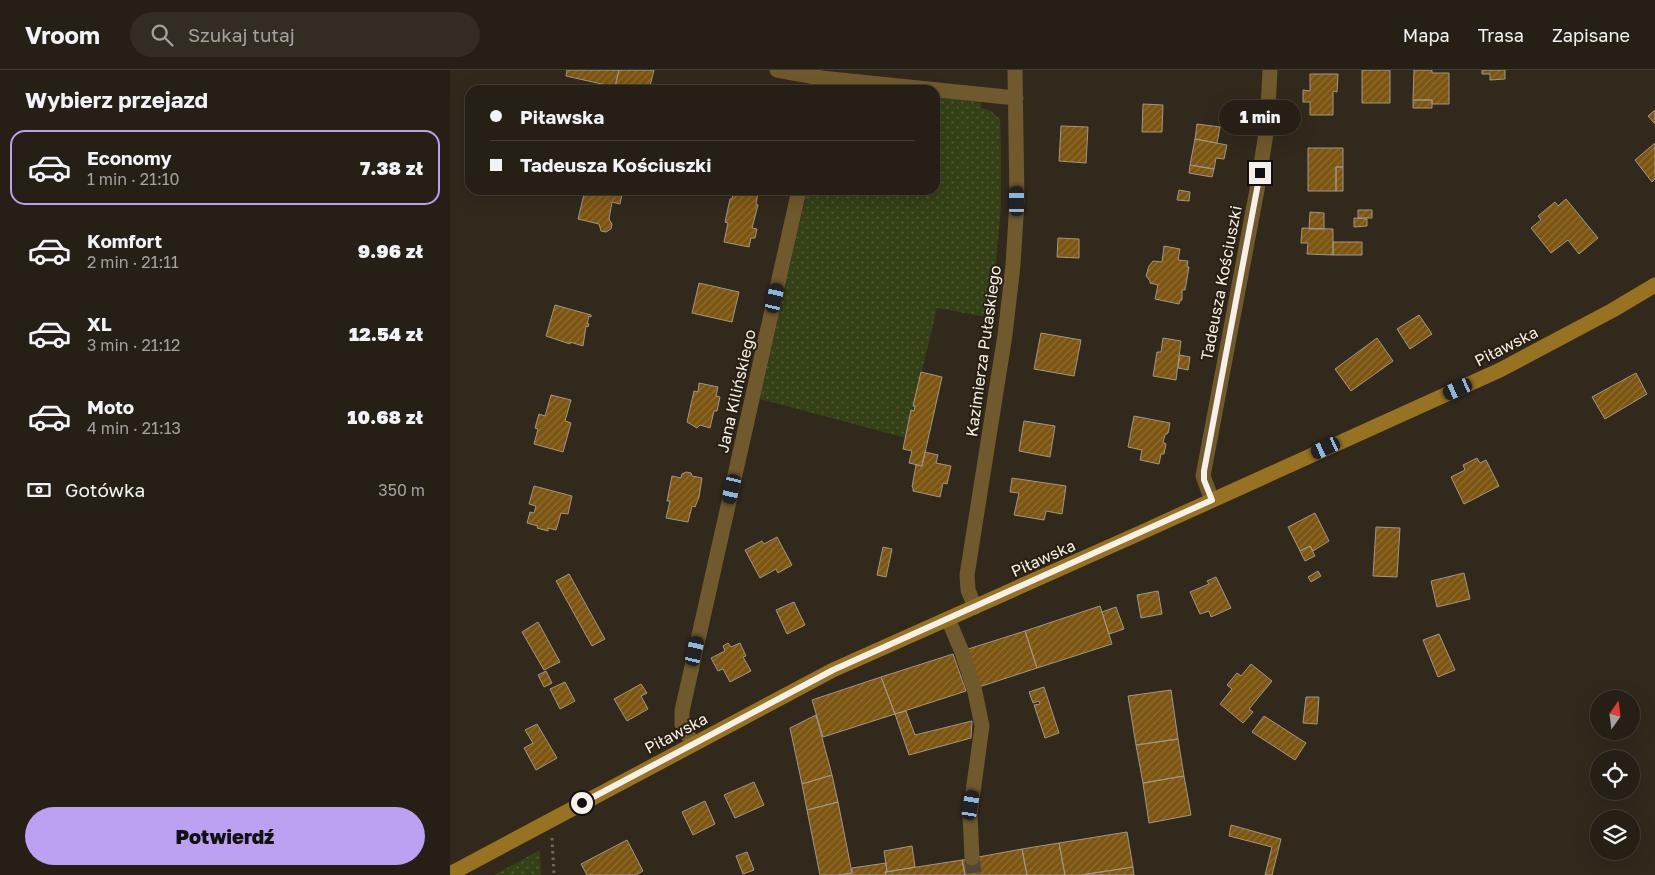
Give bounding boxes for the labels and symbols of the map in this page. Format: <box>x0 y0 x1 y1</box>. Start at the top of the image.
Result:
callout: 1 min <box>1219 101 1301 136</box>
route end <box>1249 162 1271 184</box>
car <box>1009 186 1024 216</box>
street label: Tadeusza Kościuszki <box>1196 204 1246 362</box>
street label: Kazimierza Pułaskiego <box>961 264 1005 438</box>
car <box>764 282 785 314</box>
street label: Piławska <box>1471 322 1541 370</box>
street label: Jana Kilińskiego <box>712 327 760 455</box>
car <box>1441 376 1474 402</box>
car <box>1309 435 1342 461</box>
car <box>721 473 742 505</box>
street label: Piławska <box>1008 535 1078 581</box>
car <box>684 635 705 667</box>
north arrow <box>1590 690 1640 740</box>
street label: Piławska <box>641 708 711 758</box>
car <box>961 789 980 821</box>
route start <box>571 792 593 814</box>

